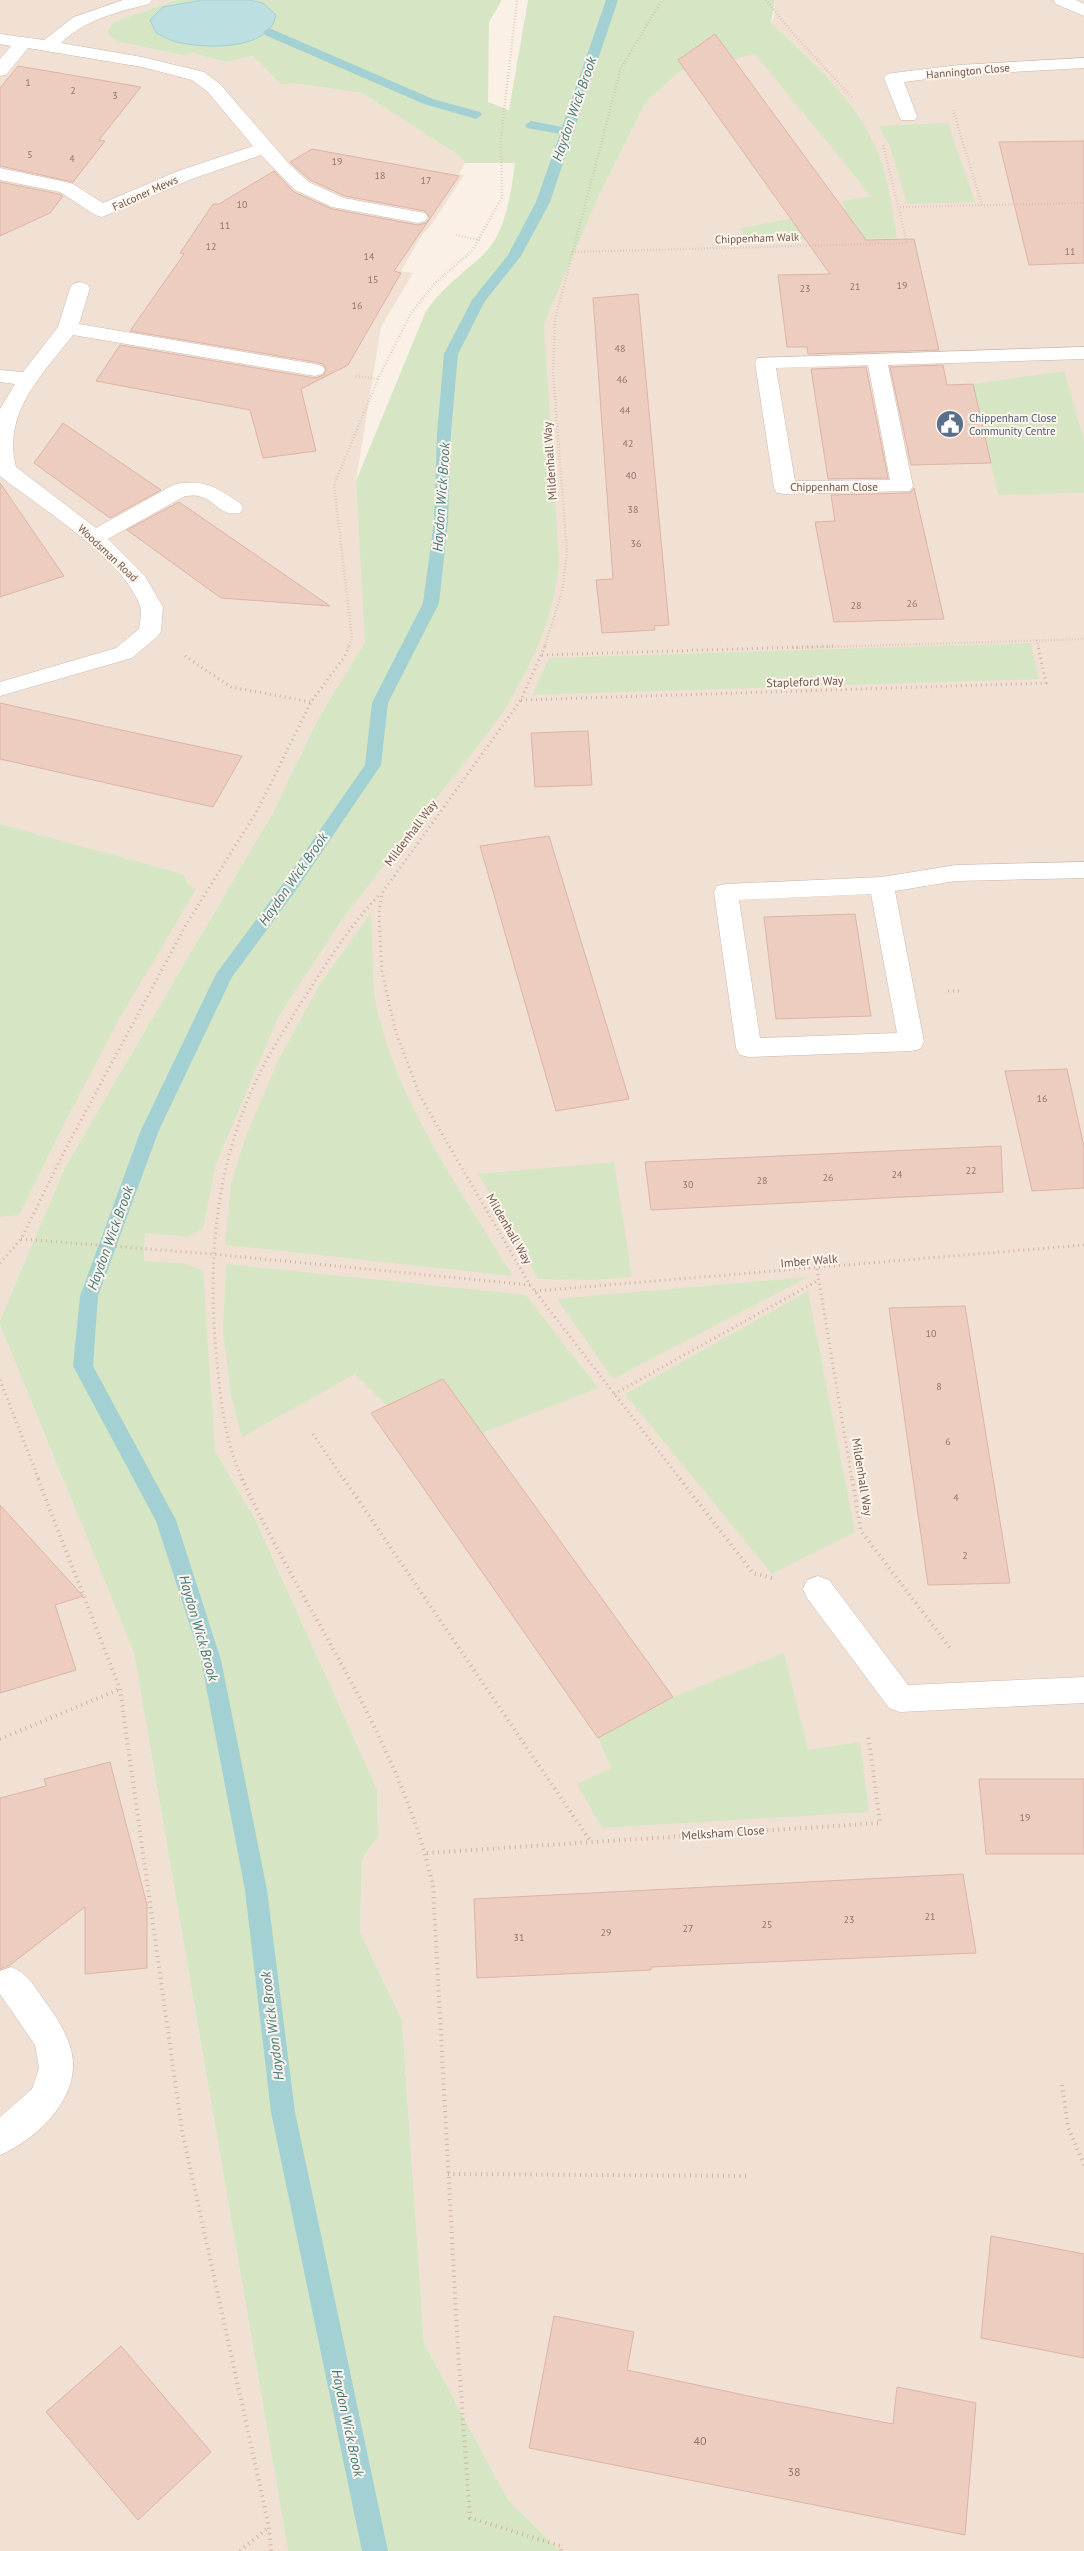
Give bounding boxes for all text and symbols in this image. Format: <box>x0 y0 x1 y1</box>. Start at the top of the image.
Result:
water label: Haydon Wick Brook <box>548 54 601 164</box>
street label: Hannington Close <box>926 60 1011 82</box>
house number: 1 <box>25 76 31 89</box>
house number: 2 <box>70 84 76 97</box>
house number: 3 <box>112 89 118 102</box>
house number: 5 <box>27 148 33 161</box>
house number: 4 <box>69 152 75 165</box>
house number: 19 <box>332 155 342 168</box>
house number: 18 <box>375 169 385 182</box>
street label: Falconer Mews <box>110 172 180 214</box>
house number: 17 <box>421 174 431 187</box>
house number: 10 <box>237 198 248 211</box>
house number: 11 <box>220 219 230 232</box>
street label: Chippenham Walk <box>715 230 800 246</box>
house number: 12 <box>206 240 216 253</box>
house number: 11 <box>1065 245 1075 258</box>
house number: 14 <box>364 250 375 263</box>
house number: 15 <box>368 273 378 286</box>
house number: 19 <box>897 279 907 292</box>
house number: 21 <box>850 280 860 293</box>
house number: 23 <box>800 282 810 295</box>
house number: 16 <box>352 299 362 312</box>
house number: 48 <box>615 342 625 355</box>
house number: 46 <box>617 373 627 386</box>
house number: 44 <box>620 404 631 417</box>
public building icon: Chippenham Close Community Centre <box>935 409 965 439</box>
place label: Chippenham Close Community Centre <box>969 411 1057 438</box>
street label: Mildenhall Way <box>539 421 560 501</box>
house number: 42 <box>623 437 633 450</box>
water label: Haydon Wick Brook <box>428 441 454 552</box>
house number: 40 <box>626 469 637 482</box>
street label: Chippenham Close <box>790 480 878 494</box>
house number: 38 <box>628 503 638 516</box>
street label: Woodsman Road <box>75 521 141 585</box>
house number: 36 <box>631 537 641 550</box>
house number: 26 <box>907 597 917 610</box>
house number: 28 <box>851 599 861 612</box>
street label: Stapleford Way <box>766 673 844 690</box>
street label: Mildenhall Way <box>381 796 441 869</box>
water label: Haydon Wick Brook <box>254 828 332 929</box>
house number: 16 <box>1037 1092 1047 1105</box>
house number: 22 <box>966 1164 976 1177</box>
house number: 24 <box>892 1168 903 1181</box>
house number: 26 <box>823 1171 833 1184</box>
house number: 28 <box>757 1174 767 1187</box>
house number: 30 <box>683 1178 694 1191</box>
water label: Haydon Wick Brook <box>83 1183 137 1292</box>
street label: Mildenhall Way <box>483 1191 536 1267</box>
street label: Imber Walk <box>780 1251 839 1270</box>
house number: 10 <box>926 1327 937 1340</box>
house number: 8 <box>936 1380 942 1393</box>
house number: 6 <box>945 1435 951 1448</box>
street label: Mildenhall Way <box>849 1437 876 1517</box>
house number: 4 <box>953 1491 959 1504</box>
house number: 2 <box>962 1549 968 1562</box>
water label: Haydon Wick Brook <box>175 1573 223 1684</box>
house number: 19 <box>1020 1811 1030 1824</box>
street label: Melksham Close <box>681 1822 765 1843</box>
house number: 21 <box>925 1910 935 1923</box>
house number: 23 <box>844 1913 854 1926</box>
house number: 25 <box>762 1918 772 1931</box>
house number: 27 <box>683 1922 693 1935</box>
house number: 29 <box>601 1926 611 1939</box>
house number: 31 <box>514 1931 524 1944</box>
water label: Haydon Wick Brook <box>256 1970 288 2081</box>
water label: Haydon Wick Brook <box>328 2368 368 2479</box>
house number: 40 <box>693 2433 707 2448</box>
house number: 38 <box>787 2464 801 2479</box>

